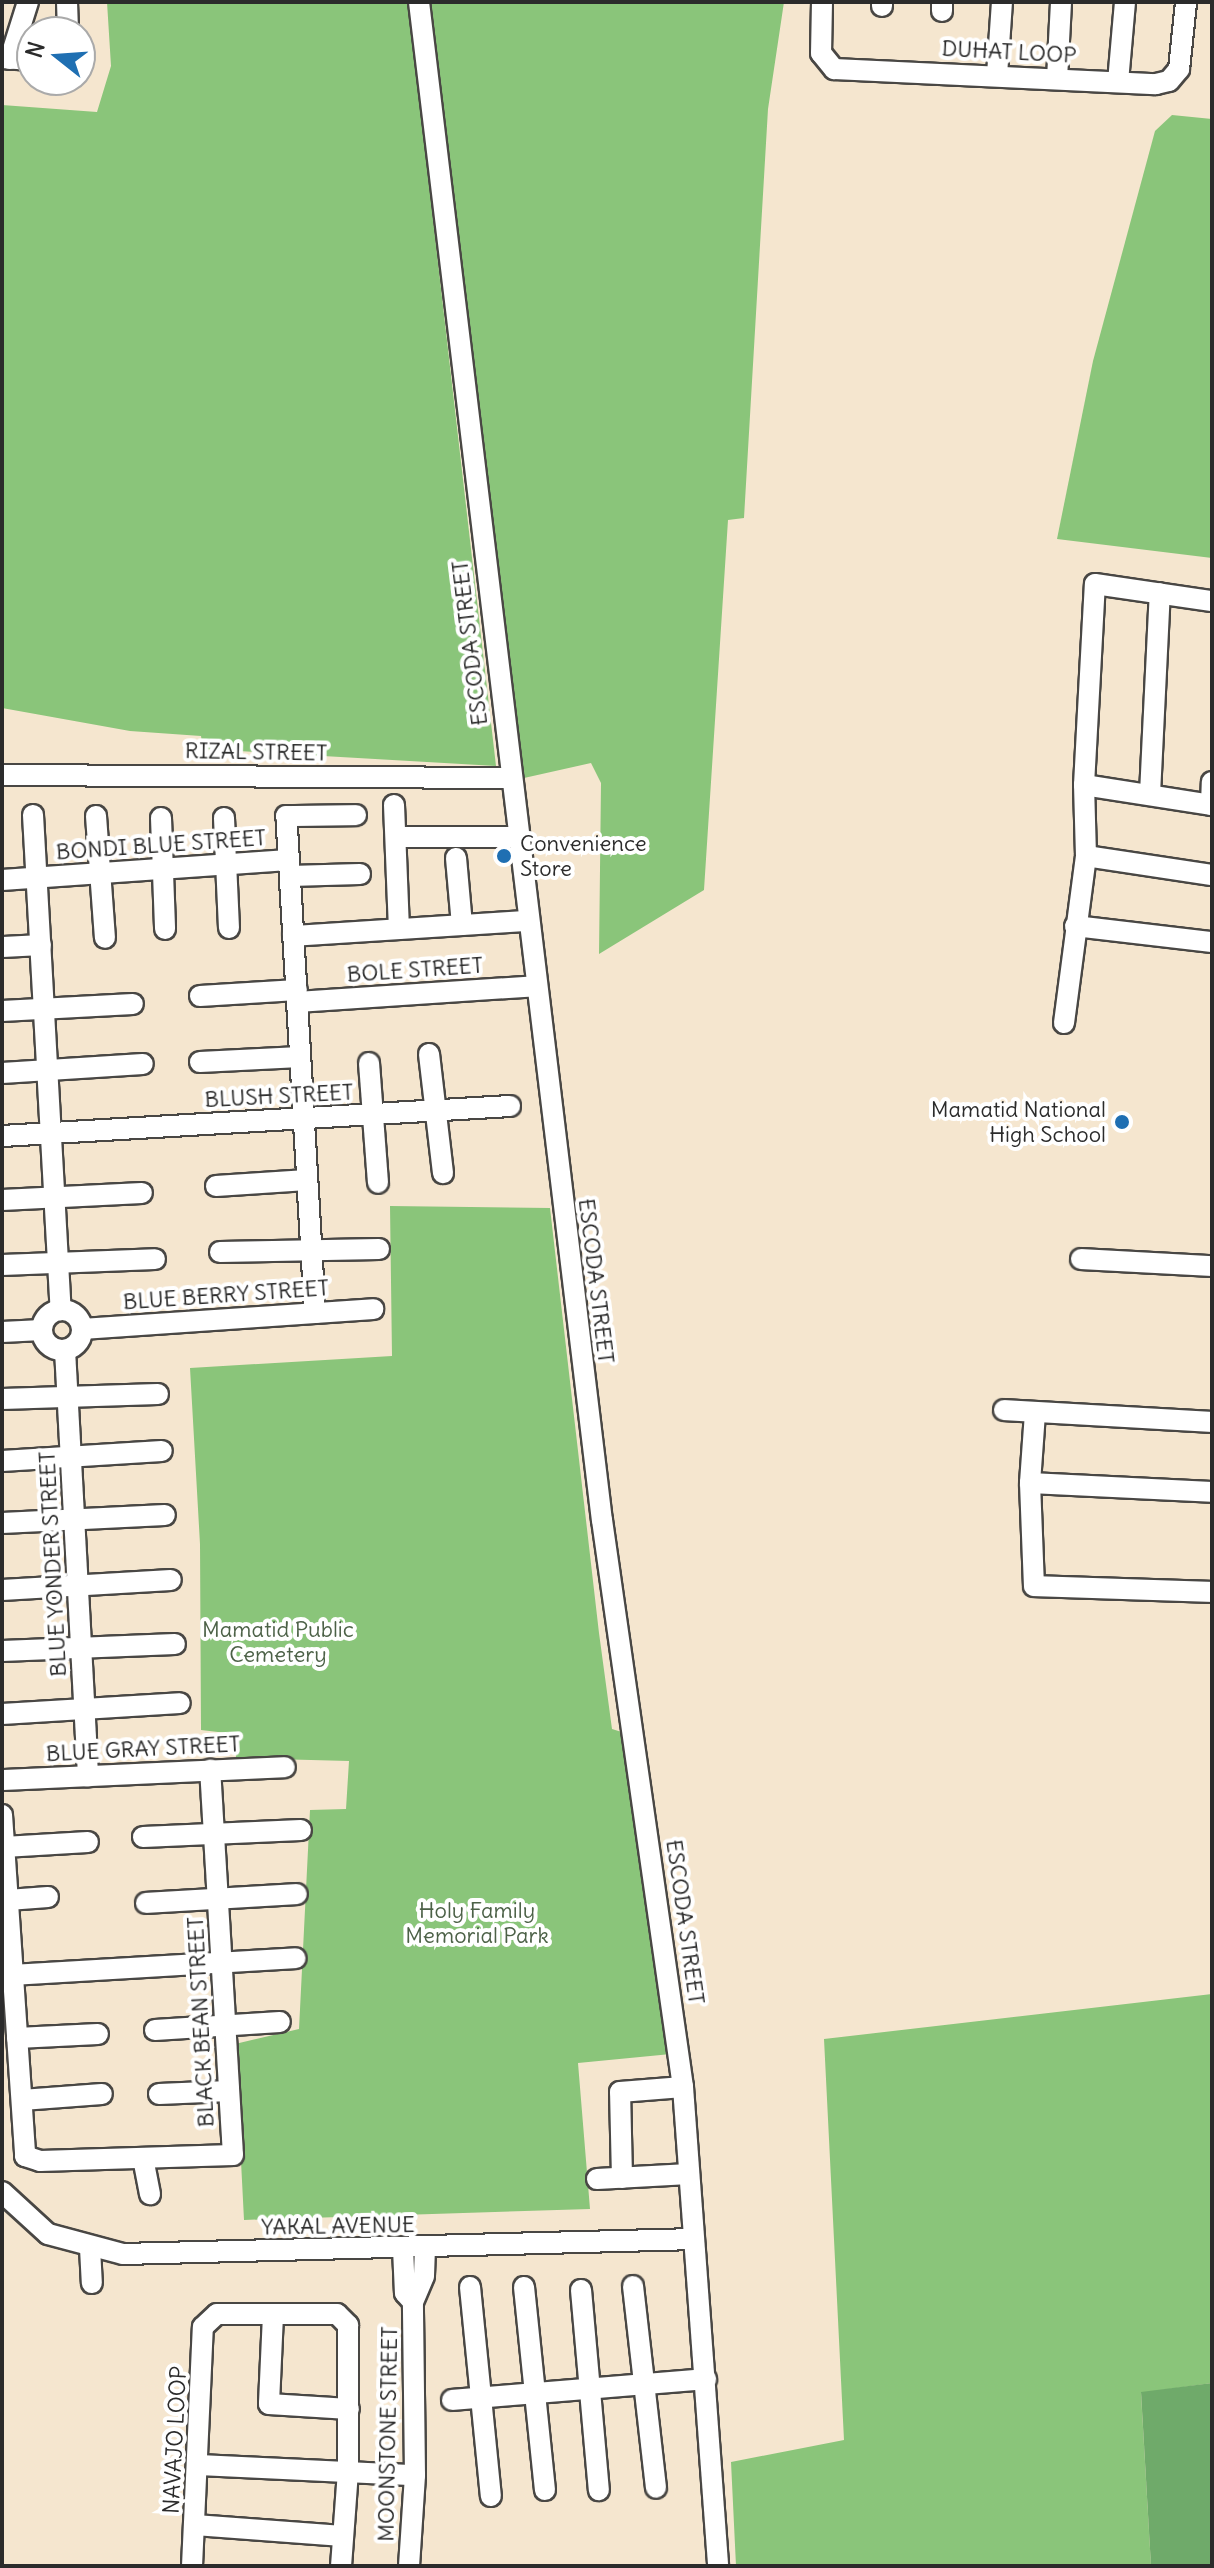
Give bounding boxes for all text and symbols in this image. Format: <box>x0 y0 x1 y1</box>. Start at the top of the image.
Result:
north arrow <box>16 16 96 96</box>
street label: DUHAT LOOP <box>941 35 1077 69</box>
text: N <box>19 38 51 61</box>
street label: ESCODA STREET <box>447 559 493 727</box>
street label: RIZAL STREET <box>185 738 327 766</box>
street label: BONDI BLUE STREET <box>55 824 267 866</box>
place label: Convenience Store <box>520 830 647 882</box>
marker: Convenience Store <box>495 847 513 865</box>
street label: BOLE STREET <box>346 952 484 988</box>
street label: BLUSH STREET <box>204 1079 354 1113</box>
place label: Mamatid National High School <box>931 1096 1106 1148</box>
marker: Mamatid National High School <box>1113 1113 1131 1131</box>
street label: ESCODA STREET <box>573 1197 619 1365</box>
street label: BLUE BERRY STREET <box>122 1275 330 1315</box>
street label: BLUE YONDER STREET <box>34 1451 72 1677</box>
park label: Mamatid Public Cemetery <box>202 1616 354 1668</box>
street label: BLUE GRAY STREET <box>45 1731 241 1767</box>
street label: ESCODA STREET <box>660 1838 710 2006</box>
park label: Holy Family Memorial Park <box>405 1897 549 1948</box>
street label: BLACK BEAN STREET <box>182 1916 220 2128</box>
street label: YAKAL AVENUE <box>261 2211 415 2241</box>
street label: MOONSTONE STREET <box>373 2326 403 2542</box>
street label: NAVAJO LOOP <box>158 2366 192 2514</box>

